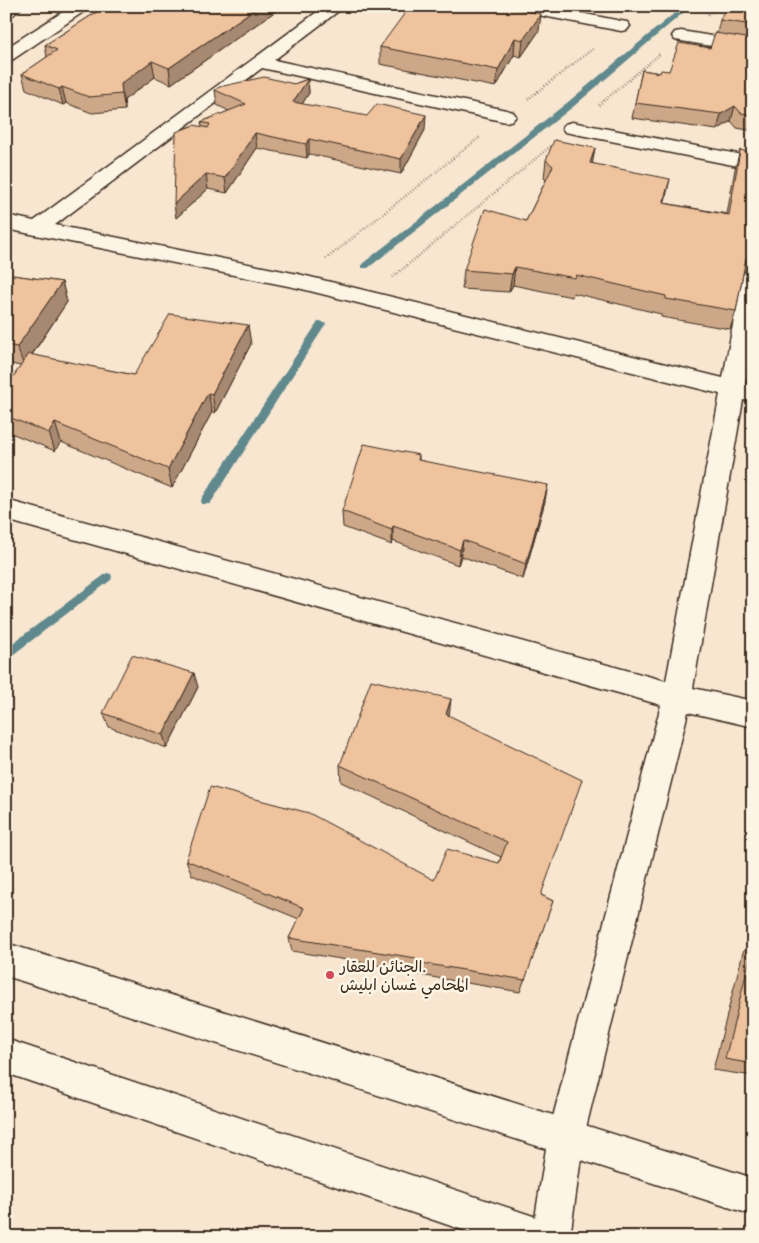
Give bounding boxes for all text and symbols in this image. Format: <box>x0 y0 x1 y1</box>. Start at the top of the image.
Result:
place label: الجنائن للعقار. المحامي غسان ابليش <box>338 956 469 999</box>
marker: الجنائن للعقار. المحامي غسان ابليش <box>324 969 336 981</box>

